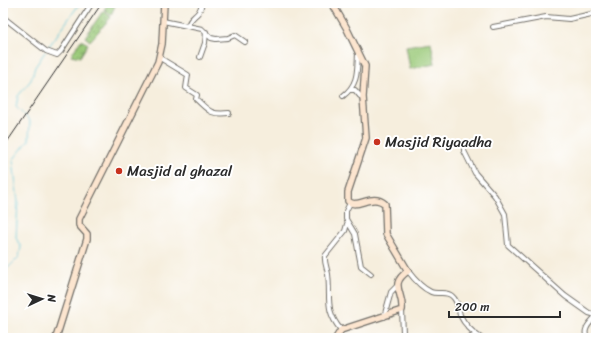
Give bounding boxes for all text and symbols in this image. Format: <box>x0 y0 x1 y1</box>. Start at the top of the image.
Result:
place label: Masjid Riyaadha <box>385 129 492 155</box>
marker: Masjid Riyaadha <box>372 137 382 147</box>
place label: Masjid al ghazal <box>127 158 233 184</box>
marker: Masjid al ghazal <box>114 166 124 176</box>
north arrow <box>22 279 62 319</box>
text: N <box>42 293 61 303</box>
scale bar <box>449 293 560 319</box>
text: 200 m <box>455 296 489 318</box>

